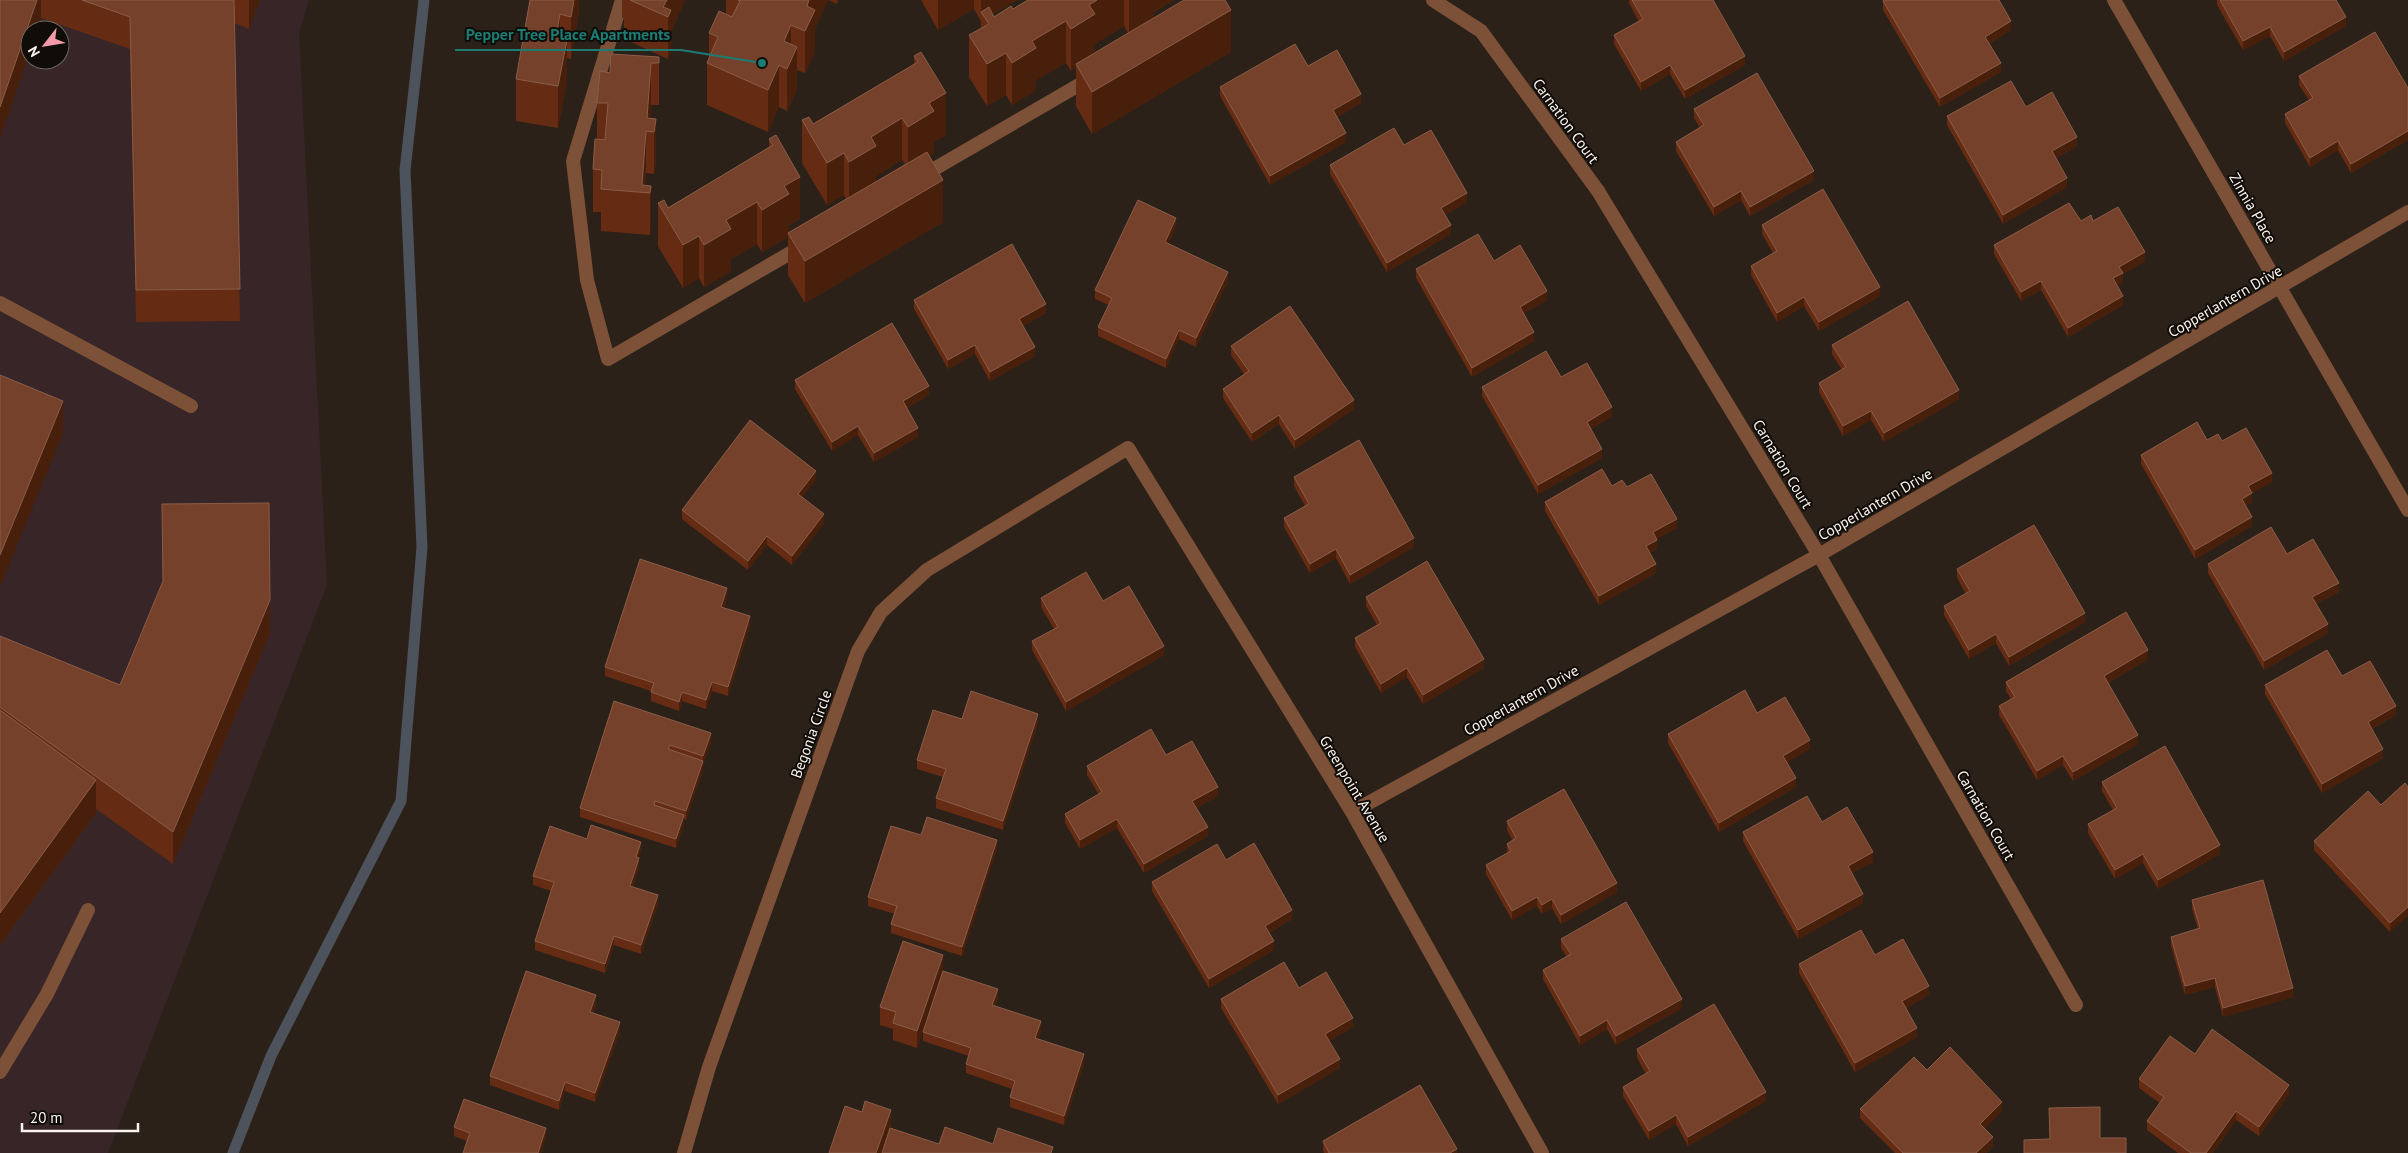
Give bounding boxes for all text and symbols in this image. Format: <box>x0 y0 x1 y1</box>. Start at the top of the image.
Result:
callout: Pepper Tree Place Apartments <box>455 19 681 50</box>
north arrow <box>20 20 70 70</box>
text: Pepper Tree Place Apartments <box>466 24 670 44</box>
text: N <box>24 43 44 60</box>
street label: Carnation Court <box>1529 75 1603 167</box>
street label: Zinnia Place <box>2225 169 2281 247</box>
street label: Copperlantern Drive <box>2165 261 2285 341</box>
street label: Carnation Court <box>1749 416 1817 512</box>
street label: Copperlantern Drive <box>1815 464 1935 544</box>
street label: Copperlantern Drive <box>1460 661 1582 739</box>
street label: Begonia Circle <box>786 687 836 781</box>
street label: Greenpoint Avenue <box>1316 732 1394 846</box>
street label: Carnation Court <box>1953 767 2019 863</box>
scale bar <box>22 1100 139 1132</box>
text: 20 m <box>30 1108 63 1127</box>

